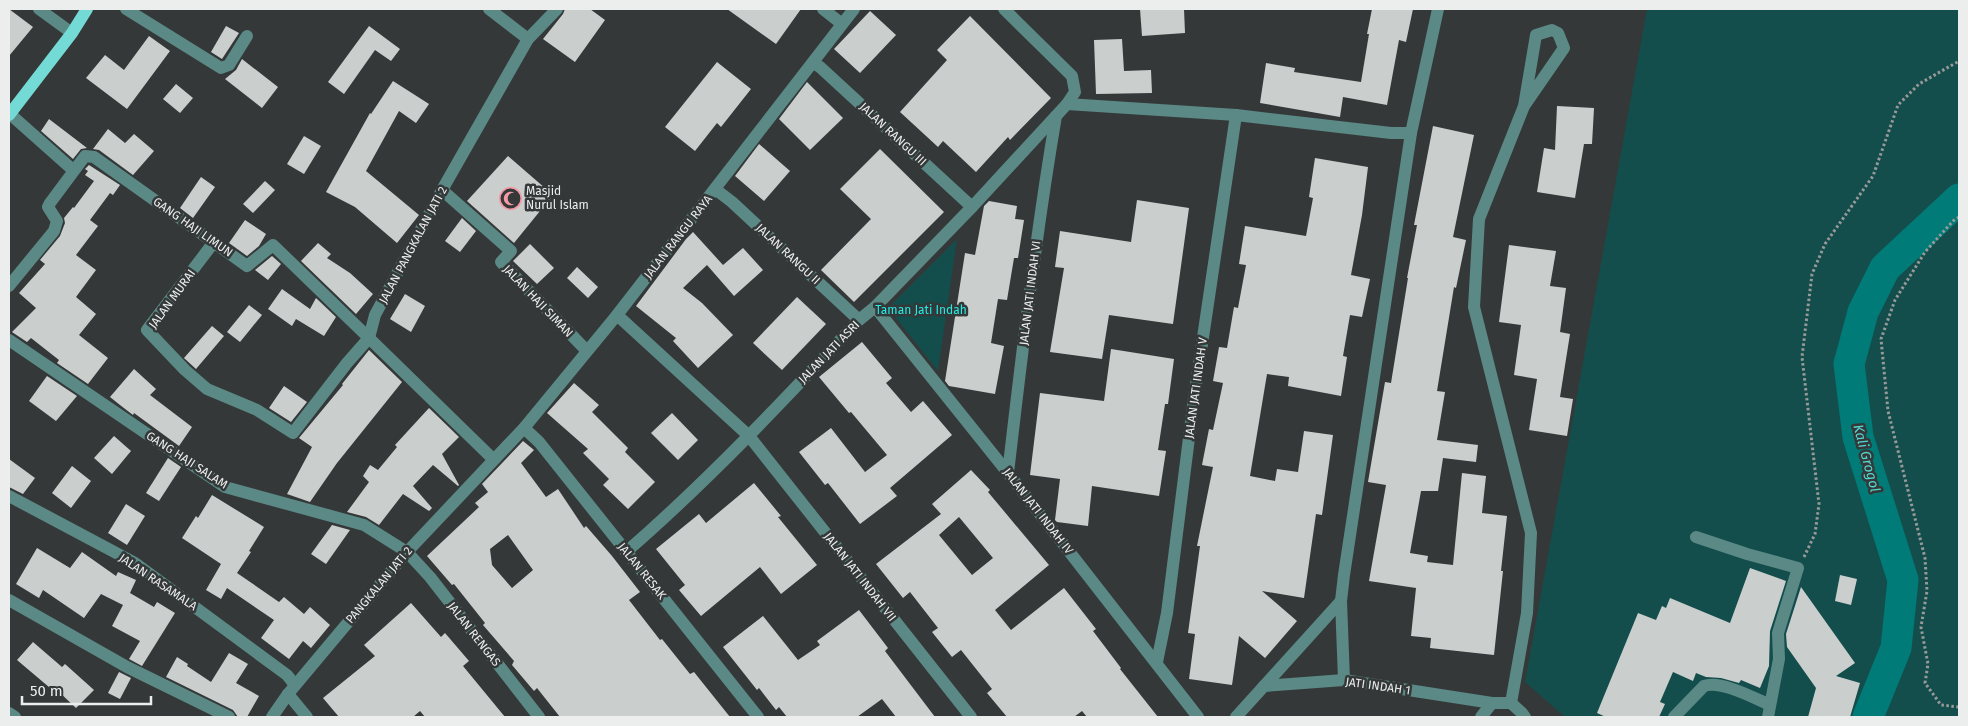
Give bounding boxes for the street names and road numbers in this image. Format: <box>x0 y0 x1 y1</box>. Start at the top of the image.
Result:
street label: JALAN RANGU III <box>857 99 929 169</box>
street label: JALAN PANGKALAN JATI 2 <box>376 184 450 306</box>
street label: JALAN RANGU RAYA <box>641 192 715 282</box>
street label: GANG HAJI LIMUN <box>151 194 235 260</box>
street label: JALAN RANGU II <box>753 221 823 287</box>
street label: JALAN JATI INDAH VI <box>1017 240 1043 346</box>
street label: JALAN HAJI SIMAN <box>500 262 576 340</box>
street label: JALAN MURAI <box>146 267 198 331</box>
street label: JALAN JATI ASRI <box>796 318 862 386</box>
street label: JALAN JATI INDAH V <box>1182 336 1210 439</box>
street label: GANG HAJI SALAM <box>144 428 230 492</box>
street label: JALAN JATI INDAH IV <box>1000 465 1076 557</box>
street label: JALAN JATI INDAH VII <box>821 530 899 624</box>
street label: JALAN RESAK <box>615 540 670 603</box>
street label: PANGKALAN JATI 2 <box>343 544 415 626</box>
street label: JALAN RASAMALA <box>116 551 200 613</box>
street label: JALAN RENGAS <box>445 599 504 669</box>
street label: JATI INDAH 1 <box>1345 675 1411 697</box>

